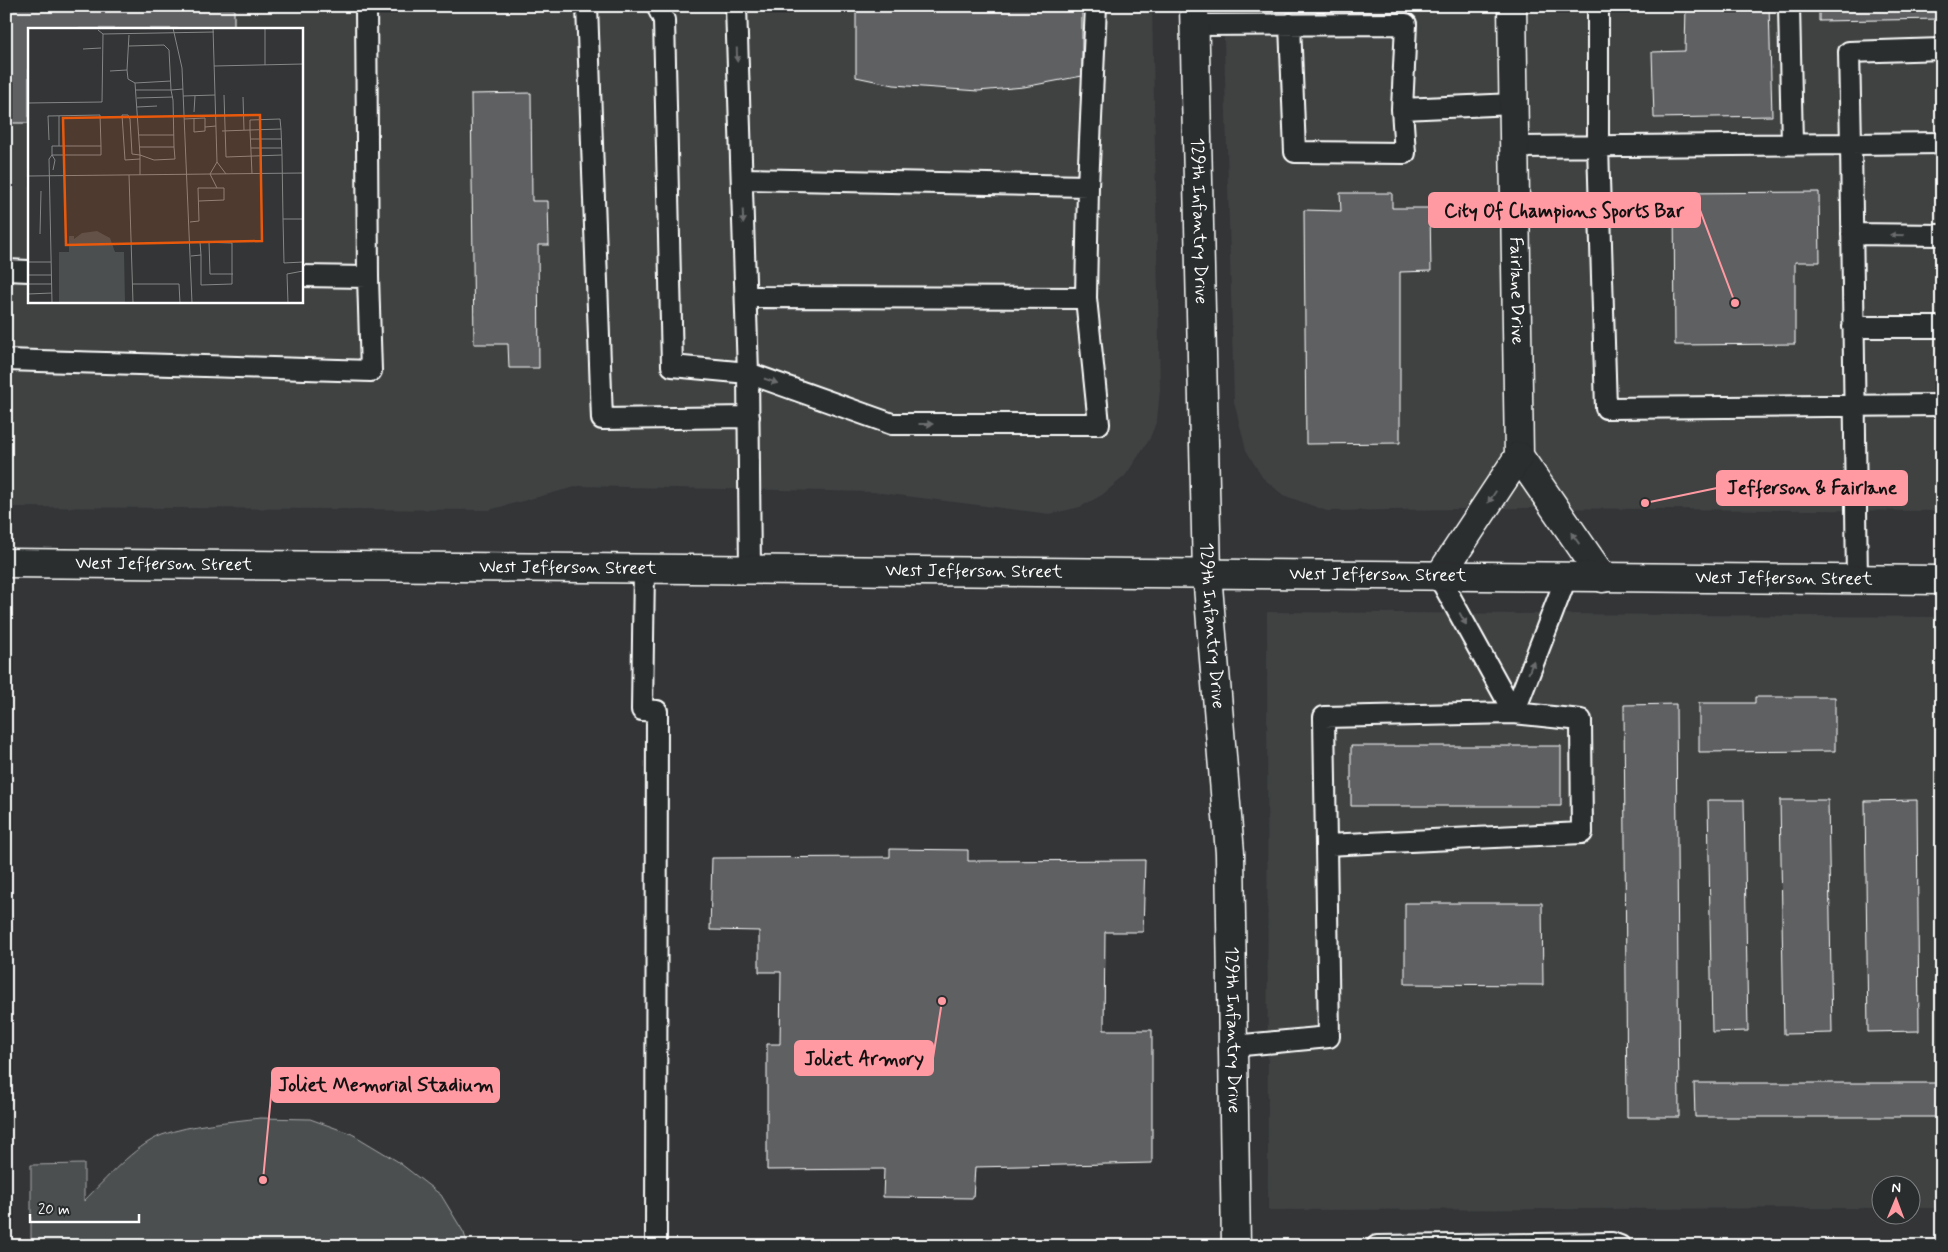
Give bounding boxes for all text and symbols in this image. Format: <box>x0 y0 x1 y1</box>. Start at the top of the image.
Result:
inset map <box>28 28 302 302</box>
one-way arrow <box>734 47 742 63</box>
street label: 129th Infantry Drive <box>1185 137 1213 305</box>
callout: City Of Champions Sports Bar <box>1429 193 1700 227</box>
text: City Of Champions Sports Bar <box>1444 199 1685 224</box>
one-way arrow <box>739 210 747 226</box>
one-way arrow <box>1889 231 1905 239</box>
street label: Fairlane Drive <box>1504 237 1529 345</box>
one-way arrow <box>764 377 779 385</box>
one-way arrow <box>919 420 935 428</box>
callout: Jefferson & Fairlane <box>1717 471 1907 505</box>
text: Jefferson & Fairlane <box>1727 476 1898 501</box>
one-way arrow <box>1487 490 1497 504</box>
one-way arrow <box>1570 531 1580 544</box>
street label: 129th Infantry Drive <box>1194 542 1230 710</box>
street label: West Jefferson Street <box>75 552 253 577</box>
street label: West Jefferson Street <box>479 555 657 581</box>
street label: West Jefferson Street <box>885 559 1063 584</box>
street label: West Jefferson Street <box>1289 562 1467 588</box>
street label: West Jefferson Street <box>1695 566 1873 591</box>
one-way arrow <box>1458 613 1467 626</box>
one-way arrow <box>1528 660 1535 675</box>
street label: 129th Infantry Drive <box>1219 946 1246 1113</box>
callout: Joliet Armory <box>795 1041 933 1075</box>
text: Joliet Armory <box>804 1047 924 1072</box>
callout: Joliet Memorial Stadium <box>272 1068 499 1102</box>
text: Joliet Memorial Stadium <box>278 1073 494 1098</box>
north arrow <box>1870 1174 1920 1224</box>
text: N <box>1891 1179 1901 1197</box>
scale bar <box>30 1192 139 1224</box>
text: 20 m <box>38 1200 70 1220</box>

